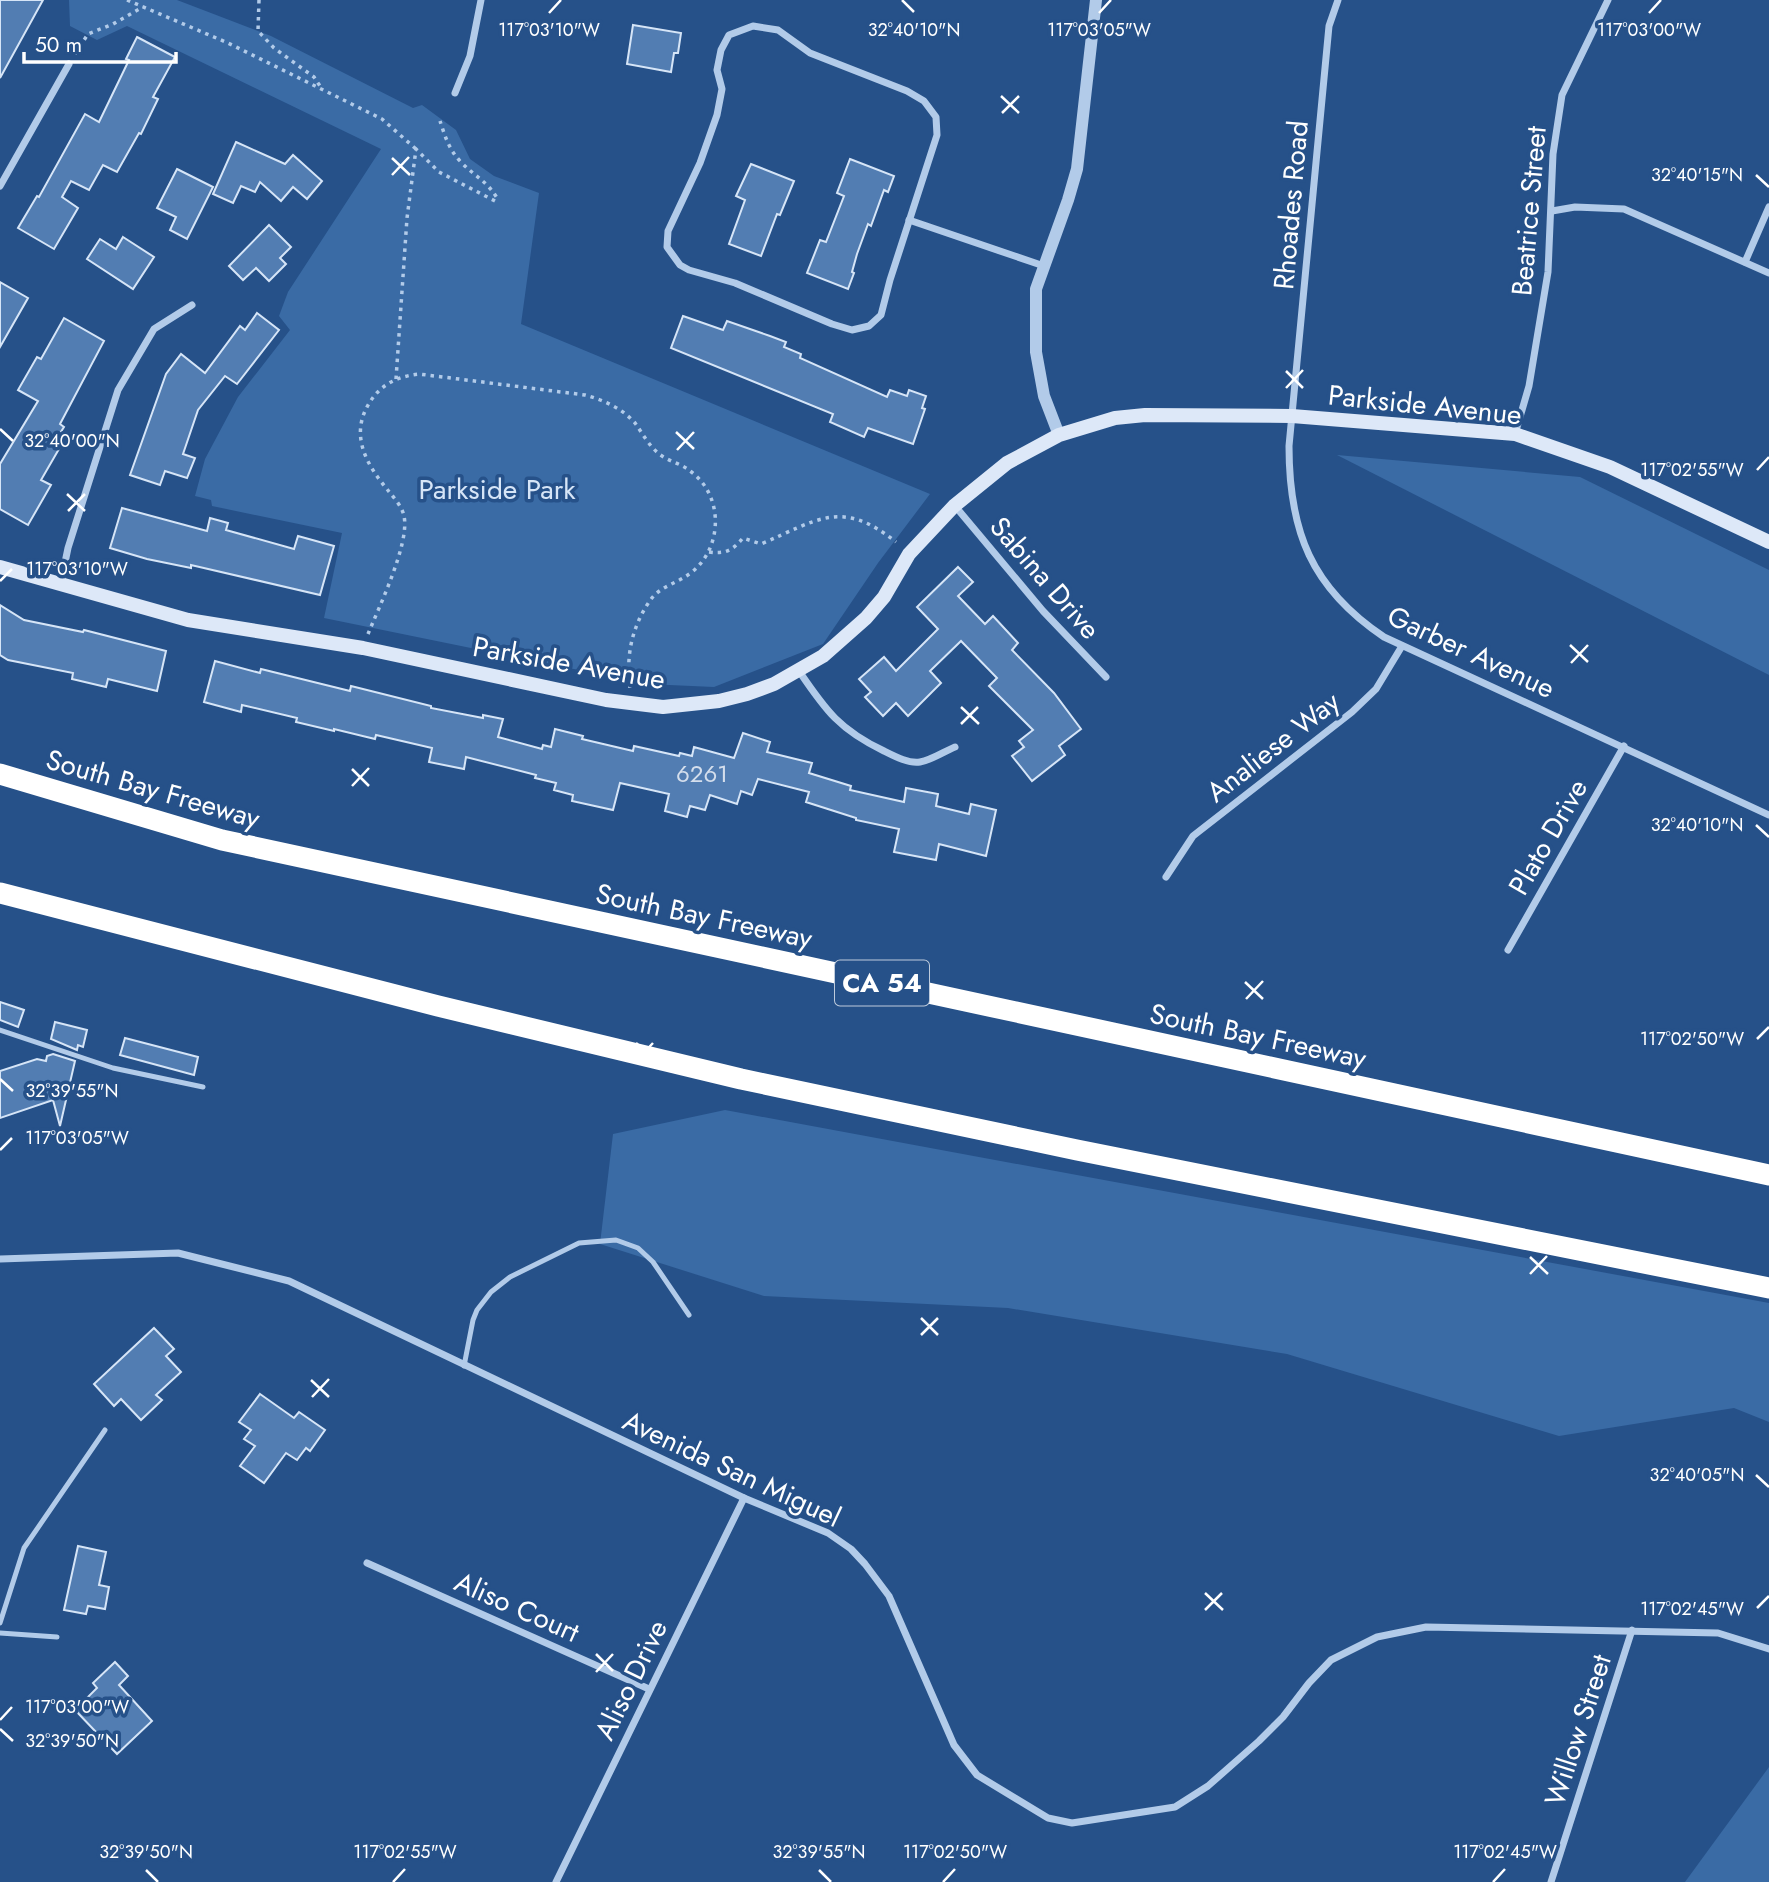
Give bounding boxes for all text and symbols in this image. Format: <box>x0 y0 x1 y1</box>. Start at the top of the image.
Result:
text: 117°03'10"W <box>498 17 600 43</box>
text: 32°40'10"N <box>868 17 960 43</box>
text: 117°03'05"W <box>1047 17 1151 43</box>
text: 117°03'00"W <box>1597 17 1701 43</box>
scale bar <box>24 21 177 65</box>
text: 50 m <box>35 30 82 60</box>
street label: Rhoades Road <box>1263 119 1319 291</box>
street label: Beatrice Street <box>1501 124 1557 298</box>
text: 32°40'15"N <box>1651 162 1743 188</box>
street label: Parkside Avenue <box>1326 374 1524 436</box>
text: 32°40'00"N <box>24 428 120 454</box>
text: 117°02'55"W <box>1640 457 1744 483</box>
park label: Parkside Park <box>418 469 576 510</box>
street label: Sabina Drive <box>980 508 1110 648</box>
text: 117°03'10"W <box>26 556 128 582</box>
street label: Garber Avenue <box>1381 595 1561 709</box>
street label: Parkside Avenue <box>470 626 668 700</box>
street label: Analiese Way <box>1198 681 1349 812</box>
street label: South Bay Freeway <box>41 739 265 839</box>
house number: 6261 <box>676 756 728 791</box>
street label: Plato Drive <box>1498 771 1598 903</box>
text: 32°40'10"N <box>1651 812 1743 838</box>
street label: South Bay Freeway <box>592 873 817 959</box>
road number: CA 54 <box>835 960 929 1006</box>
street label: South Bay Freeway <box>1146 993 1371 1079</box>
text: 117°02'50"W <box>1640 1026 1744 1052</box>
text: 32°39'55"N <box>25 1078 119 1104</box>
text: 117°03'05"W <box>25 1125 129 1151</box>
street label: Avenida San Miguel <box>616 1400 848 1538</box>
text: 32°40'05"N <box>1650 1462 1744 1488</box>
street label: Aliso Court <box>448 1561 586 1653</box>
text: 117°02'45"W <box>1640 1596 1744 1622</box>
street label: Aliso Drive <box>584 1613 678 1747</box>
street label: Willow Street <box>1534 1649 1622 1811</box>
text: 117°03'00"W <box>25 1694 129 1720</box>
text: 32°39'50"N <box>25 1728 119 1754</box>
text: 32°39'50"N <box>99 1839 193 1865</box>
text: 117°02'55"W <box>353 1839 457 1865</box>
text: 32°39'55"N <box>772 1839 866 1865</box>
text: 117°02'50"W <box>903 1839 1007 1865</box>
text: 117°02'45"W <box>1453 1839 1557 1865</box>

